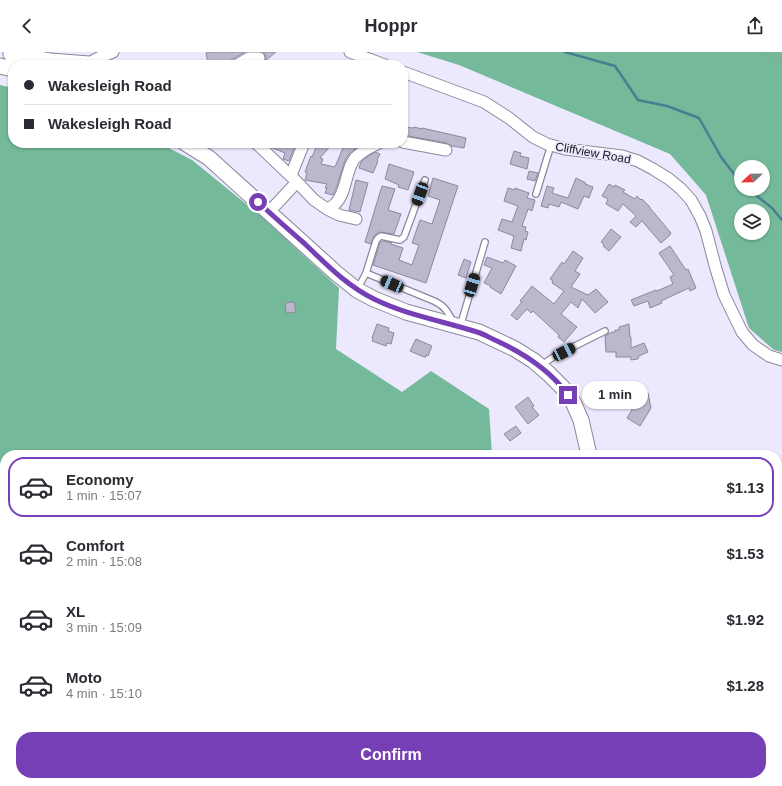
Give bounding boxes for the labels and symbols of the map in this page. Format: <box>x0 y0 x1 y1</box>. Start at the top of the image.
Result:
street label: Cliffview Road <box>554 139 632 167</box>
north arrow <box>734 160 770 196</box>
car <box>410 181 430 207</box>
route start <box>249 193 267 211</box>
car <box>463 272 481 298</box>
car <box>379 274 405 294</box>
car <box>551 341 577 363</box>
callout: 1 min <box>582 381 648 409</box>
route end <box>559 386 577 404</box>

